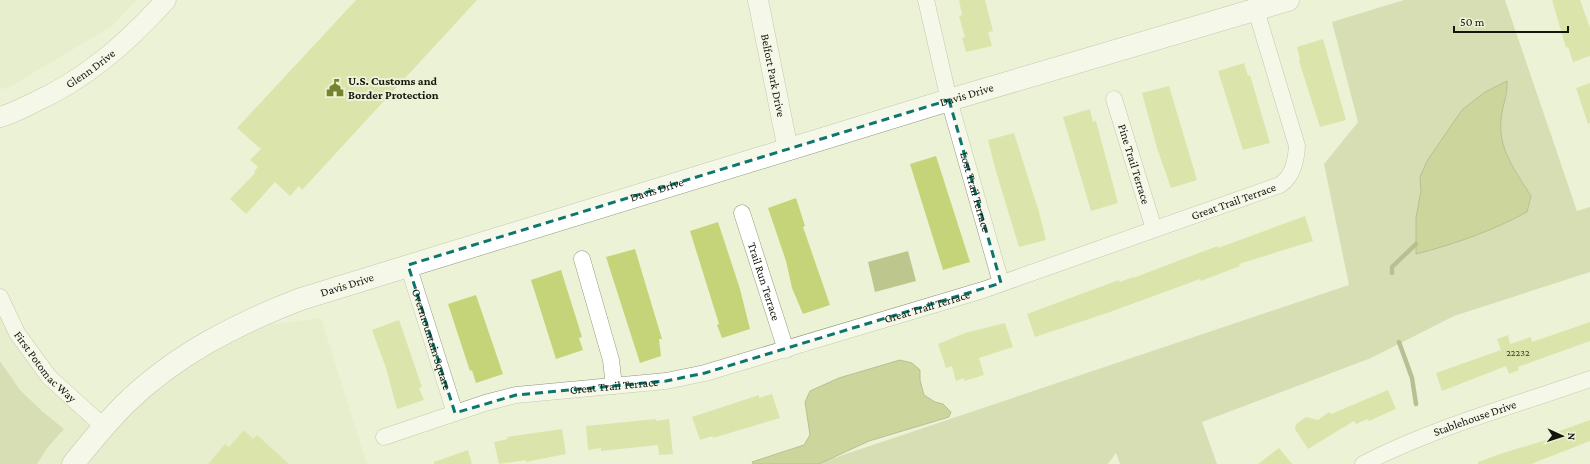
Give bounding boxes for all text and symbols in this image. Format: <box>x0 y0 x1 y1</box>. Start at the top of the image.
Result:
scale bar <box>1454 8 1568 34</box>
text: 50 m <box>1460 15 1485 29</box>
street label: Belfort Park Drive <box>758 33 788 118</box>
street label: Glenn Drive <box>63 46 118 91</box>
place label: U.S. Customs and Border Protection <box>348 74 439 102</box>
public building icon: U.S. Customs and Border Protection <box>325 78 345 98</box>
street label: Davis Drive <box>938 80 995 109</box>
street label: Pine Trail Terrace <box>1115 122 1153 206</box>
street label: Lost Trail Terrace <box>957 150 993 234</box>
street label: Davis Drive <box>628 175 685 205</box>
street label: Great Trail Terrace <box>1189 180 1278 223</box>
street label: Trail Run Terrace <box>745 241 783 323</box>
street label: Davis Drive <box>319 270 376 300</box>
street label: Overmountain Square <box>409 287 454 392</box>
street label: Great Trail Terrace <box>883 287 972 326</box>
street label: First Potomac Way <box>11 328 80 406</box>
house number: 22232 <box>1506 347 1530 358</box>
street label: Great Trail Terrace <box>569 375 659 397</box>
street label: Stablehouse Drive <box>1431 397 1518 439</box>
north arrow <box>1542 416 1582 456</box>
text: N <box>1566 432 1578 441</box>

